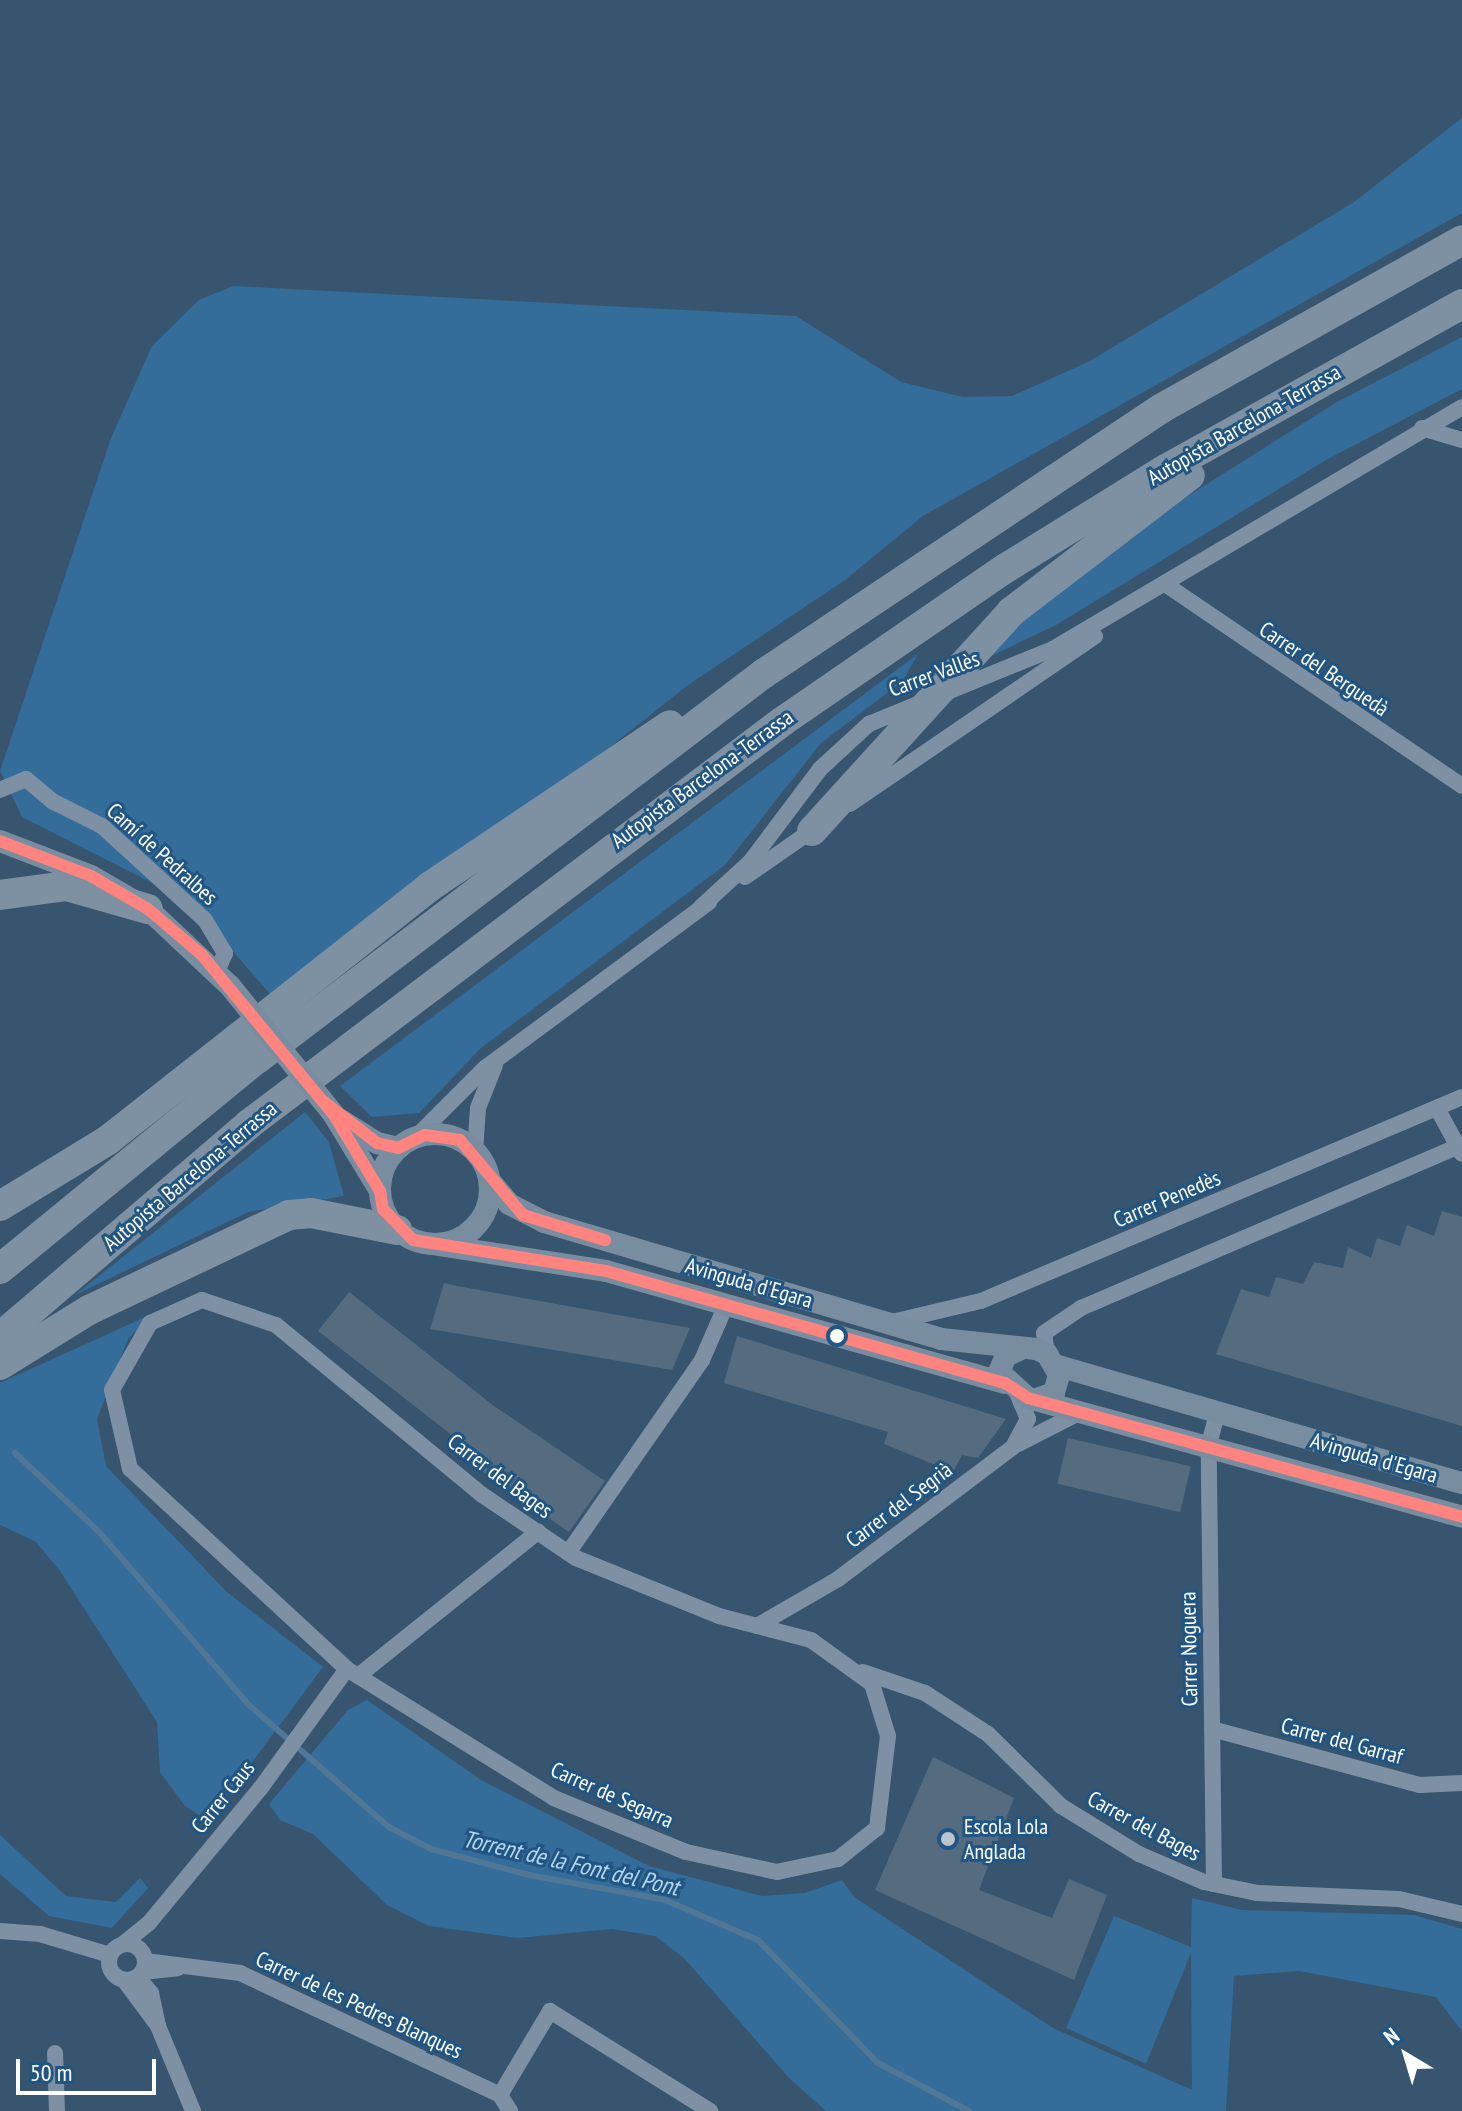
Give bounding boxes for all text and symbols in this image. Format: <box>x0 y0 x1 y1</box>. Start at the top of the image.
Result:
street label: Autopista Barcelona-Terrassa <box>1143 359 1345 491</box>
street label: Carrer del Berguedà <box>1254 616 1394 722</box>
street label: Carrer Vallès <box>885 645 983 703</box>
street label: Autopista Barcelona-Terrassa <box>606 704 798 854</box>
street label: Camí de Pedralbes <box>101 798 223 910</box>
street label: Autopista Barcelona-Terrassa <box>98 1096 282 1256</box>
street label: Carrer Penedès <box>1110 1165 1224 1233</box>
street label: Avinguda d'Egara <box>682 1252 816 1314</box>
unlabelled marker <box>829 1328 845 1344</box>
street label: Avinguda d'Egara <box>1307 1427 1441 1489</box>
street label: Carrer del Bages <box>443 1428 557 1524</box>
street label: Carrer del Segrià <box>841 1456 957 1554</box>
street label: Carrer Noguera <box>1175 1591 1203 1707</box>
street label: Carrer del Garraf <box>1278 1712 1406 1770</box>
street label: Carrer Caus <box>186 1755 260 1839</box>
street label: Carrer de Segarra <box>547 1756 677 1834</box>
street label: Carrer del Bages <box>1083 1785 1205 1867</box>
place label: Escola Lola Anglada <box>964 1813 1048 1864</box>
water label: Torrent de la Font del Pont <box>460 1824 682 1902</box>
marker: Escola Lola Anglada <box>939 1830 957 1848</box>
street label: Carrer de les Pedres Blanques <box>252 1946 466 2064</box>
north arrow <box>1366 2015 1446 2095</box>
text: N <box>1378 2021 1405 2051</box>
scale bar <box>20 2043 160 2093</box>
text: 50 m <box>30 2057 72 2088</box>

